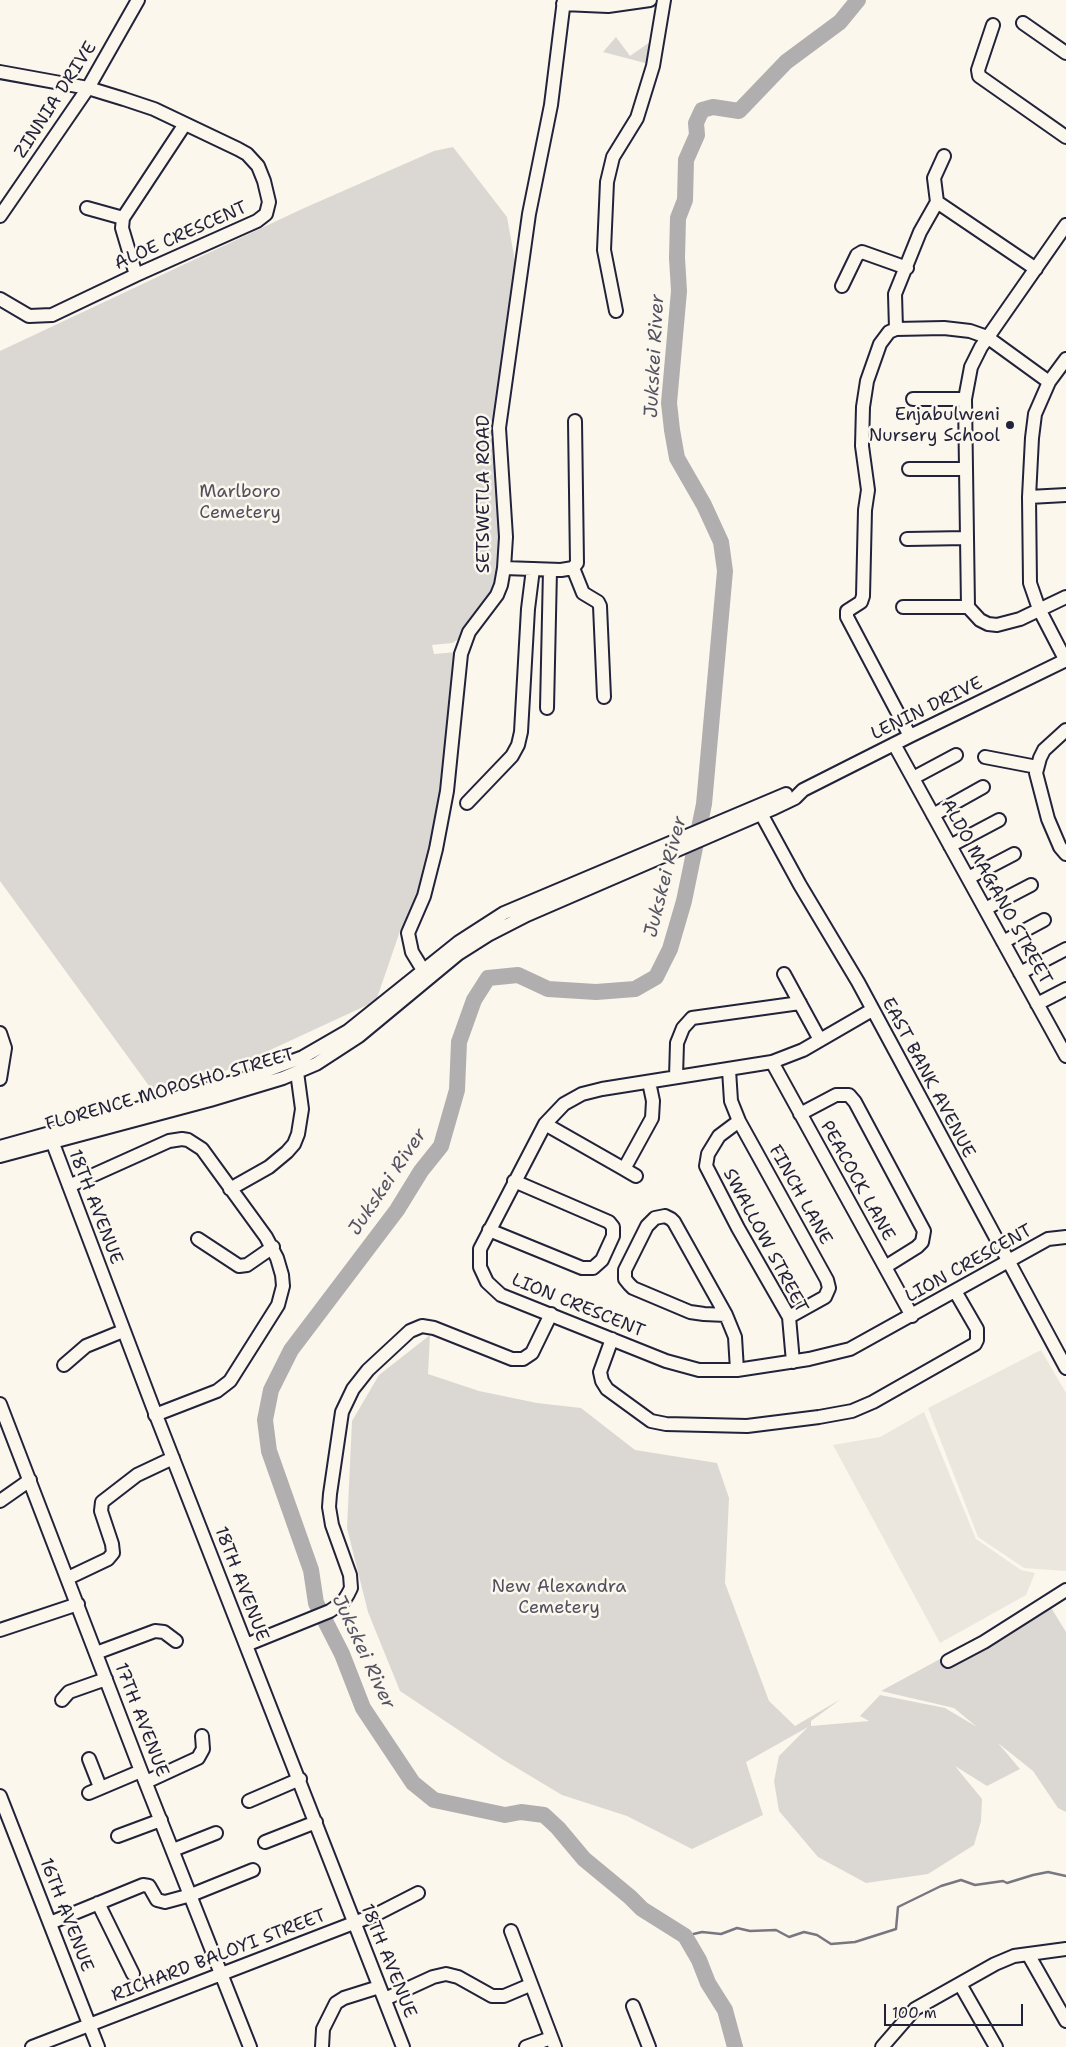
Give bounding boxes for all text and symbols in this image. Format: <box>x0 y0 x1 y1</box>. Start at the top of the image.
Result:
street label: ZINNIA DRIVE <box>10 38 102 162</box>
street label: ALOE CRESCENT <box>111 197 251 275</box>
water label: Jukskei River <box>640 294 670 418</box>
place label: Enjabulweni Nursery School <box>869 404 1000 446</box>
street label: SETSWETLA ROAD <box>473 415 495 573</box>
marker: Enjabulweni Nursery School <box>1004 419 1016 431</box>
park label: Marlboro Cemetery <box>199 481 281 524</box>
street label: LENIN DRIVE <box>868 673 986 745</box>
street label: ALDO MAGANO STREET <box>936 795 1056 989</box>
water label: Jukskei River <box>640 814 692 940</box>
street label: EAST BANK AVENUE <box>877 994 979 1162</box>
street label: FLORENCE MOPOSHO STREET <box>43 1044 297 1136</box>
street label: PEACOCK LANE <box>815 1117 899 1245</box>
water label: Jukskei River <box>344 1124 432 1240</box>
street label: FINCH LANE <box>764 1141 836 1249</box>
street label: 18TH AVENUE <box>63 1147 127 1267</box>
street label: SWALLOW STREET <box>718 1165 812 1317</box>
street label: LION CRESCENT <box>902 1220 1036 1308</box>
street label: LION CRESCENT <box>508 1269 648 1343</box>
street label: 18TH AVENUE <box>209 1524 273 1644</box>
park label: New Alexandra Cemetery <box>492 1576 626 1618</box>
water label: Jukskei River <box>326 1591 400 1713</box>
street label: 17TH AVENUE <box>109 1660 173 1780</box>
street label: 16TH AVENUE <box>34 1855 98 1975</box>
street label: 18TH AVENUE <box>355 1901 421 2021</box>
street label: RICHARD BALOYI STREET <box>109 1905 329 2007</box>
scale bar <box>886 1994 1025 2026</box>
text: 100 m <box>892 2003 937 2023</box>

